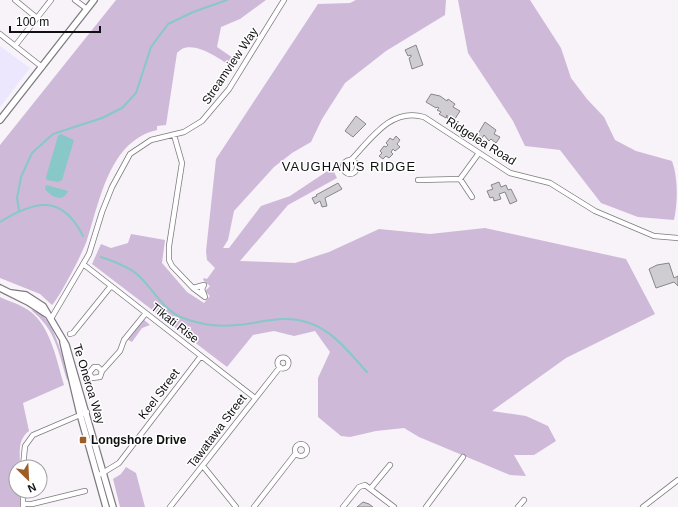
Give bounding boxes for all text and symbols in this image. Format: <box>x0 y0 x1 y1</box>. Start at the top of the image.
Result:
scale bar <box>10 8 100 34</box>
text: 100 m <box>16 15 49 29</box>
street label: Streamview Way <box>199 25 261 107</box>
street label: Ridgelea Road <box>444 114 518 168</box>
district label: VAUGHAN'S RIDGE <box>282 159 416 174</box>
street label: Tīkati Rise <box>148 300 202 346</box>
street label: Te Oneroa Way <box>70 342 108 426</box>
street label: Keel Street <box>136 366 183 422</box>
street label: Tawatawa Street <box>185 391 250 471</box>
place label: Longshore Drive <box>91 433 187 447</box>
marker: Longshore Drive <box>78 435 88 445</box>
north arrow <box>8 459 48 499</box>
text: N <box>26 481 38 495</box>

